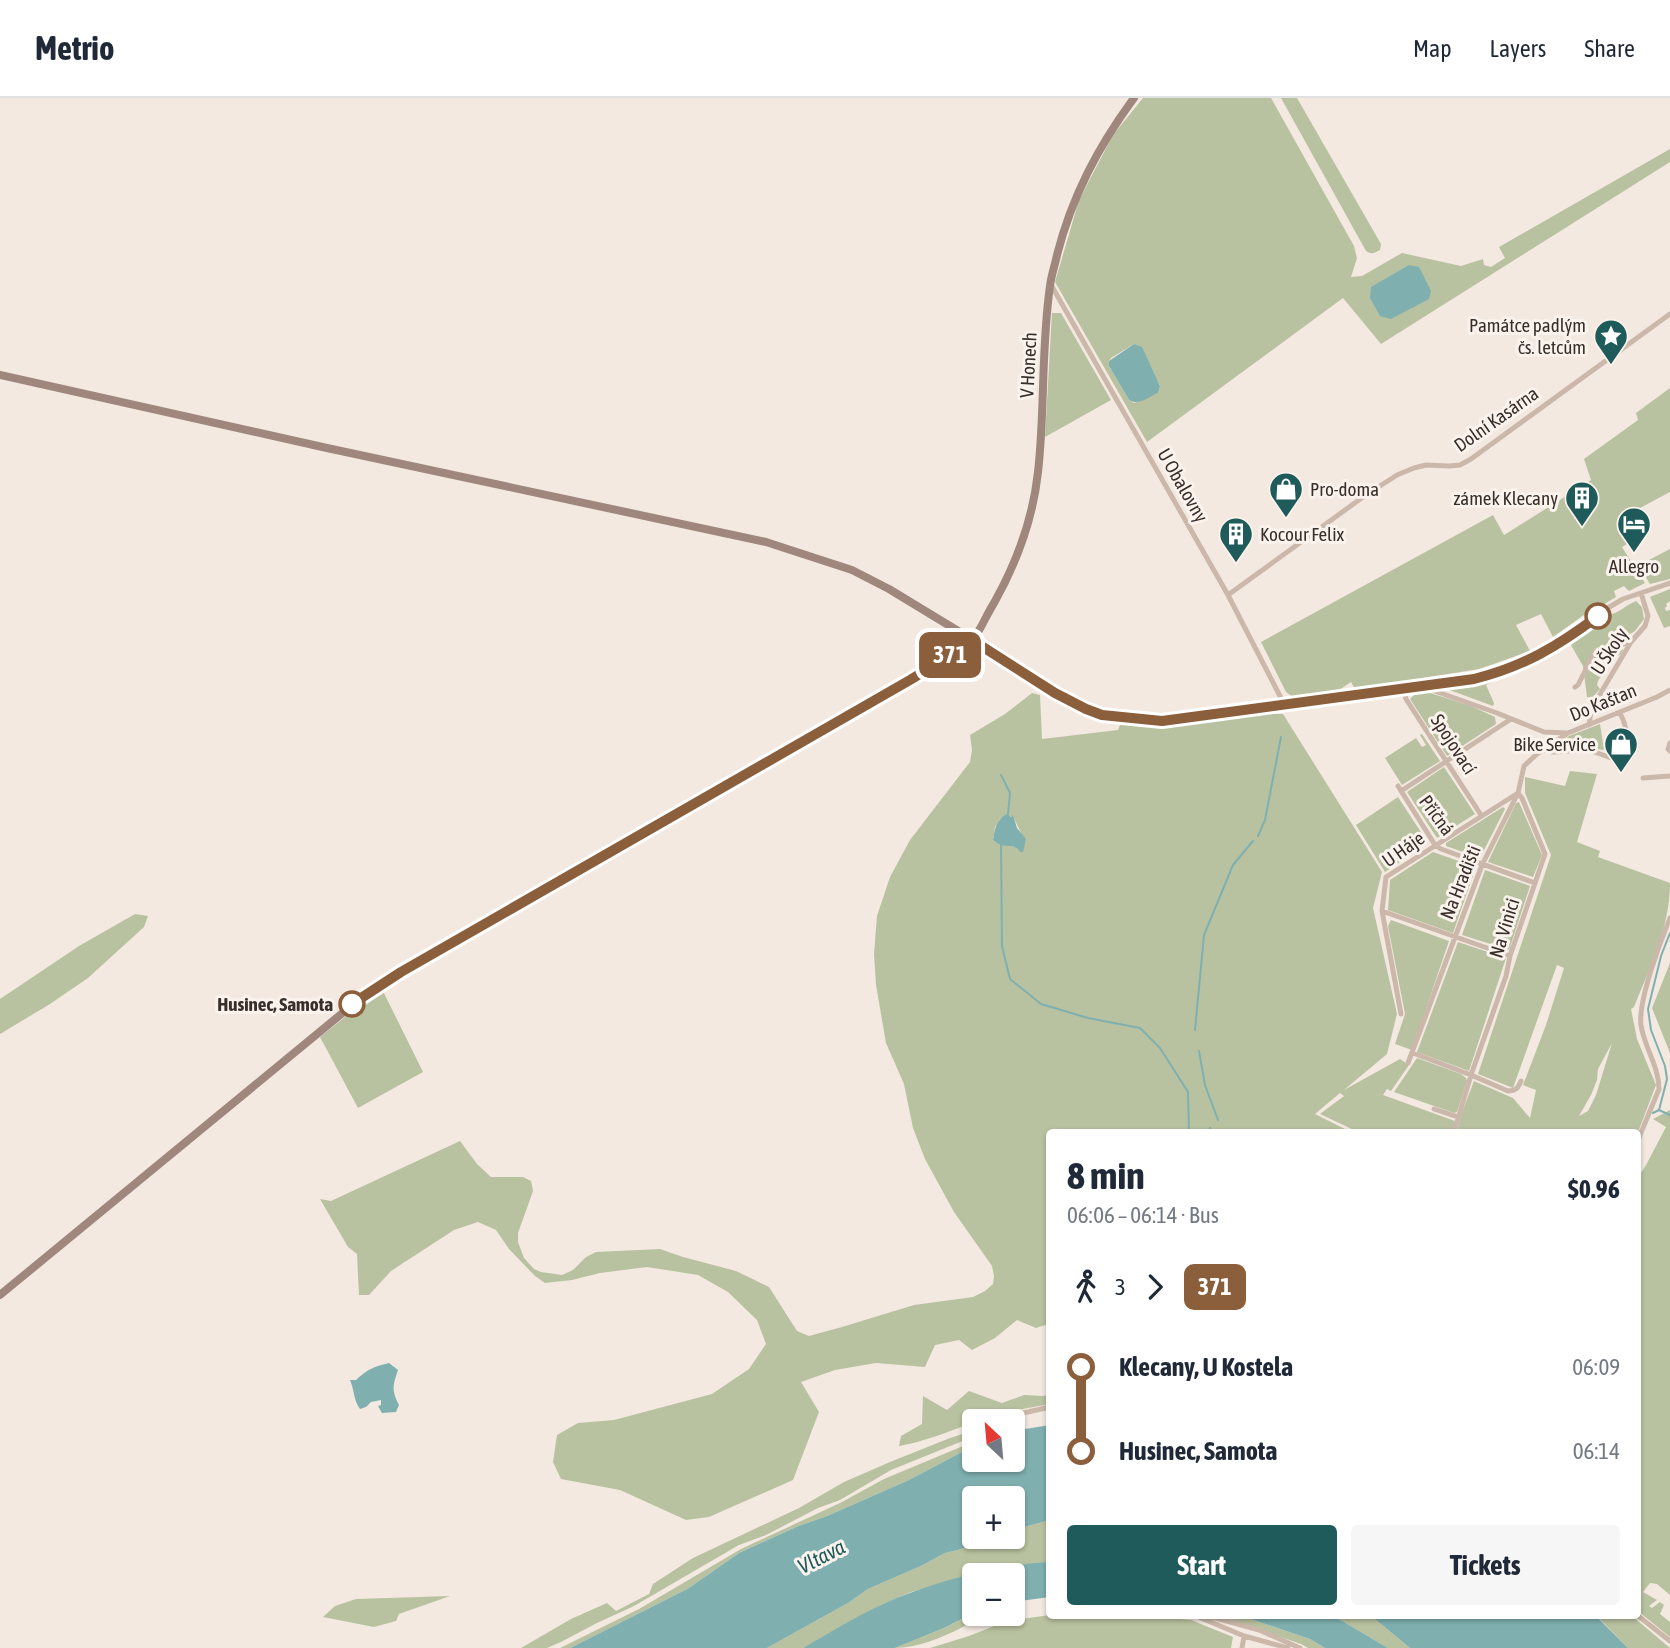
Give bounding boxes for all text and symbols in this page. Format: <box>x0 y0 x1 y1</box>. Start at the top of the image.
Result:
text: Metrio <box>35 29 114 67</box>
text: Map <box>1413 35 1452 62</box>
text: Layers <box>1490 35 1546 62</box>
text: Share <box>1584 35 1635 62</box>
place label: Památce padlým čs. letcům <box>1469 314 1586 358</box>
place icon: Památce padlým čs. letcům <box>1592 317 1630 366</box>
street label: V Honech <box>1015 332 1041 398</box>
street label: Dolní Kasárna <box>1450 382 1542 456</box>
street label: U Obalovny <box>1153 444 1213 526</box>
shop icon: Pro-doma <box>1267 470 1305 519</box>
place label: Pro-doma <box>1310 478 1379 500</box>
building icon: zámek Klecany <box>1563 479 1601 528</box>
place label: zámek Klecany <box>1453 487 1558 509</box>
hotel icon: Allegro <box>1615 505 1653 554</box>
building icon: Kocour Felix <box>1217 515 1255 564</box>
place label: Kocour Felix <box>1260 523 1345 545</box>
place label: Allegro <box>1609 555 1659 577</box>
unlabelled marker <box>1585 603 1611 629</box>
street label: U Školy <box>1586 623 1632 679</box>
line badge: 371 <box>910 632 990 678</box>
text: 371 <box>933 641 967 668</box>
street label: Do Kaštan <box>1566 679 1640 725</box>
street label: Spojovací <box>1427 710 1481 778</box>
shop icon: Bike Service <box>1602 725 1640 774</box>
place label: Bike Service <box>1513 733 1596 755</box>
street label: Příčná <box>1415 791 1459 839</box>
street label: U Háje <box>1378 827 1428 871</box>
street label: Na Hradišti <box>1435 842 1485 922</box>
street label: Na Vinici <box>1485 895 1523 961</box>
marker: Husinec, Samota <box>339 991 365 1017</box>
place label: Husinec, Samota <box>217 993 333 1015</box>
text: 8 min <box>1067 1154 1145 1197</box>
text: $0.96 <box>1568 1174 1620 1204</box>
text: 06:06 – 06:14 · Bus <box>1067 1202 1219 1228</box>
icon: walk <box>1067 1268 1105 1306</box>
icon: forward <box>1136 1268 1174 1306</box>
text: 371 <box>1198 1273 1232 1300</box>
text: 3 <box>1115 1274 1126 1300</box>
text: Klecany, U Kostela <box>1119 1352 1293 1382</box>
text: 06:09 <box>1572 1354 1620 1380</box>
north arrow <box>962 1409 1026 1472</box>
map controls <box>962 1409 1025 1626</box>
text: Husinec, Samota <box>1119 1436 1277 1466</box>
text: 06:14 <box>1573 1438 1620 1464</box>
button: + <box>962 1486 1025 1549</box>
button: Start <box>1067 1525 1337 1605</box>
button: Tickets <box>1351 1525 1620 1605</box>
water label: Vltava <box>793 1534 849 1578</box>
button: − <box>962 1563 1025 1626</box>

